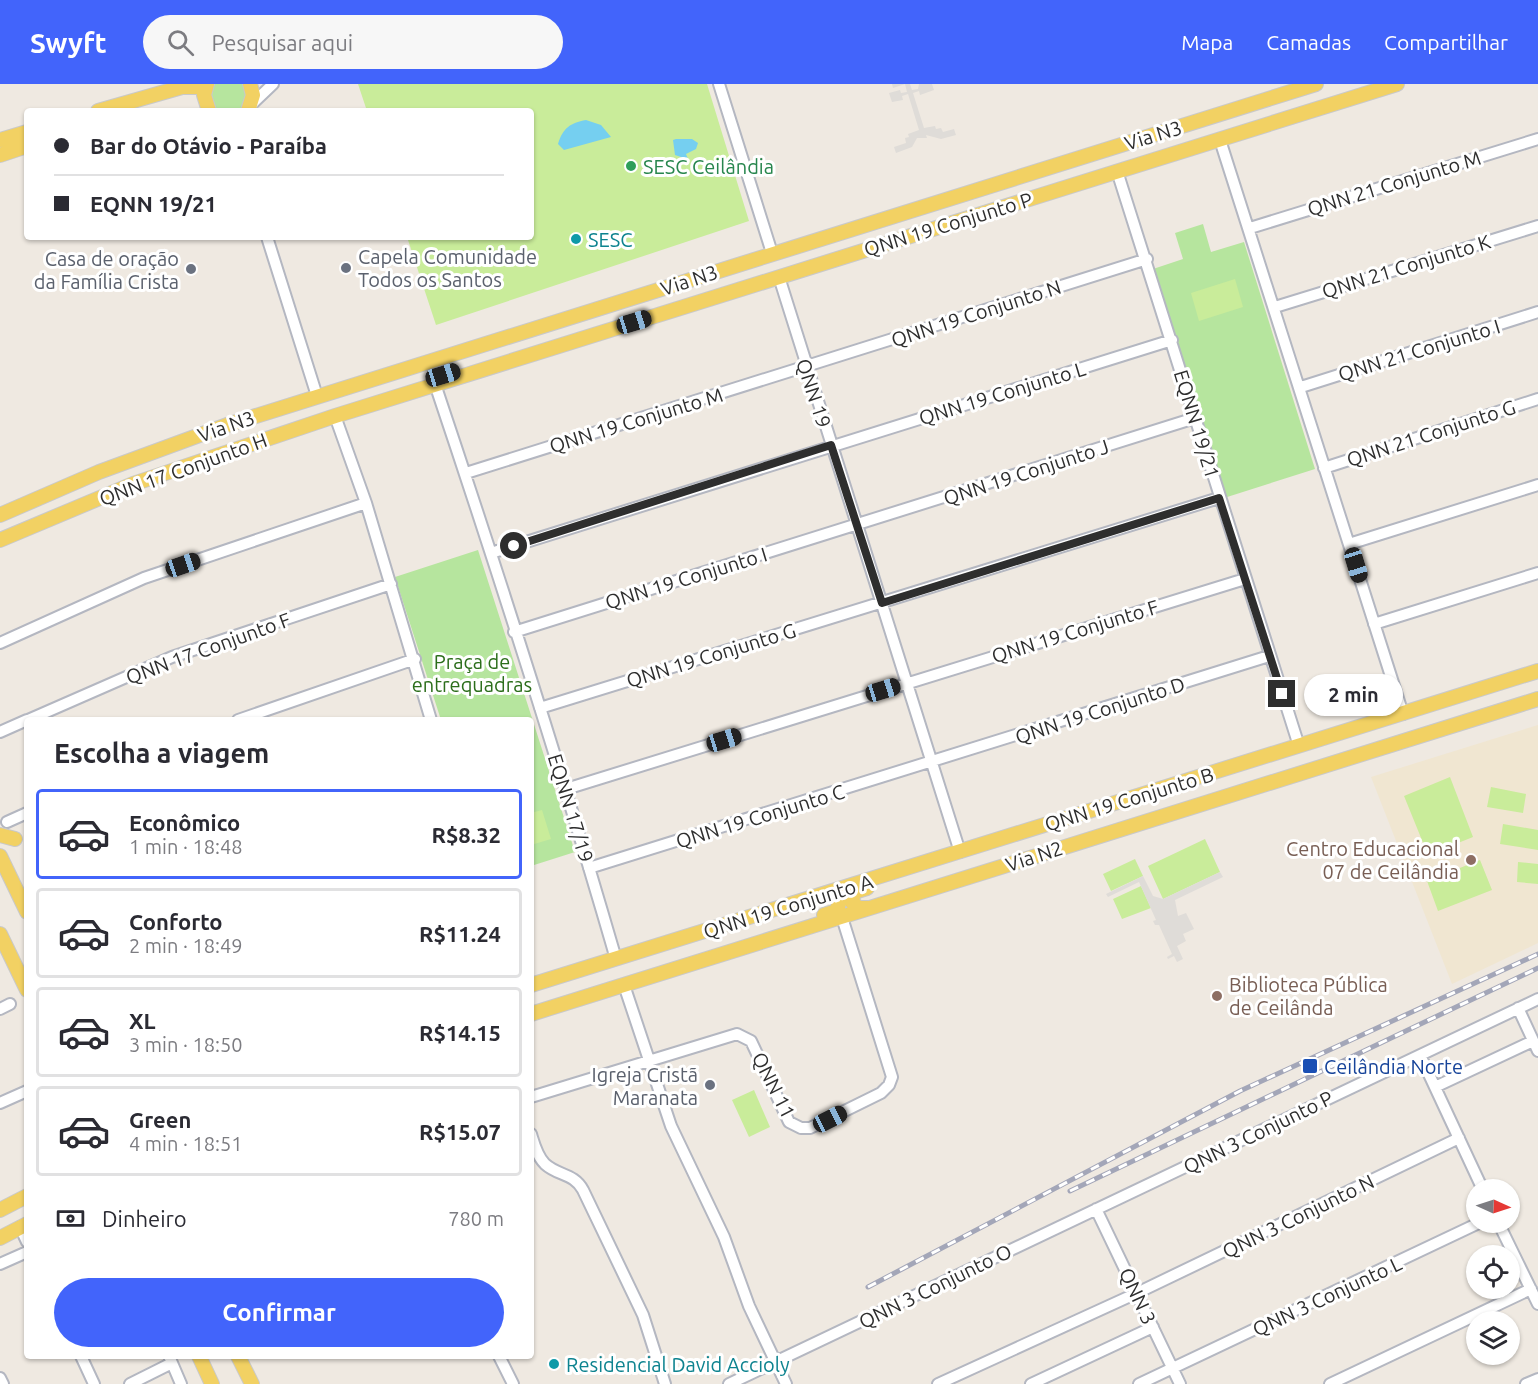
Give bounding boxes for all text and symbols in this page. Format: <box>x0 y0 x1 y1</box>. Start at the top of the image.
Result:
search box <box>143 15 563 69</box>
icon: search <box>164 26 197 59</box>
text: Swyft <box>30 27 107 58</box>
text: Pesquisar aqui <box>212 30 353 55</box>
text: Mapa <box>1181 30 1233 54</box>
text: Camadas <box>1266 30 1351 54</box>
text: Compartilhar <box>1384 30 1508 54</box>
street label: Via N3 <box>1122 115 1184 155</box>
text: Bar do Otávio - Paraíba <box>90 133 327 158</box>
street label: QNN 21 Conjunto M <box>1304 146 1484 220</box>
place label: SESC Ceilândia <box>643 155 774 178</box>
marker: SESC Ceilândia <box>624 159 638 173</box>
street label: QNN 19 Conjunto P <box>861 187 1035 261</box>
text: EQNN 19/21 <box>90 191 217 216</box>
place label: SESC <box>588 228 632 251</box>
street label: QNN 21 Conjunto K <box>1319 229 1493 303</box>
marker: SESC <box>569 232 583 246</box>
place label: Capela Comunidade Todos os Santos <box>358 245 537 291</box>
place label: Casa de oração da Família Crista <box>34 247 179 293</box>
street label: Via N3 <box>658 260 720 300</box>
marker: Capela Comunidade Todos os Santos <box>339 261 353 275</box>
marker: Casa de oração da Família Crista <box>184 262 198 276</box>
street label: QNN 19 Conjunto N <box>888 275 1064 351</box>
car <box>614 308 654 336</box>
street label: QNN 21 Conjunto I <box>1335 314 1503 386</box>
street label: QNN 19 <box>792 356 836 430</box>
street label: QNN 19 Conjunto L <box>916 357 1088 429</box>
car <box>423 361 463 389</box>
street label: EQNN 19/21 <box>1170 367 1224 481</box>
street label: QNN 19 Conjunto M <box>546 383 726 457</box>
street label: QNN 21 Conjunto G <box>1344 395 1518 471</box>
street label: Via N3 <box>195 406 257 446</box>
street label: QNN 17 Conjunto H <box>96 428 270 510</box>
street label: QNN 19 Conjunto J <box>940 434 1112 510</box>
route start <box>500 532 527 559</box>
street label: QNN 19 Conjunto I <box>602 542 770 614</box>
car <box>1342 545 1370 585</box>
car <box>163 551 203 579</box>
street label: QNN 19 Conjunto F <box>989 595 1161 667</box>
street label: QNN 17 Conjunto F <box>123 608 293 688</box>
street label: QNN 19 Conjunto G <box>623 618 799 692</box>
park label: Praça de entrequadras <box>412 650 532 696</box>
street label: QNN 19 Conjunto D <box>1012 672 1188 748</box>
callout: 2 min <box>1303 673 1402 715</box>
car <box>863 676 903 704</box>
route end <box>1268 680 1295 707</box>
text: 2 min <box>1328 683 1379 706</box>
car <box>704 726 744 754</box>
text: Escolha a viagem <box>54 738 269 768</box>
street label: EQNN 17/19 <box>544 751 598 865</box>
street label: QNN 19 Conjunto B <box>1042 762 1216 836</box>
street label: QNN 19 Conjunto C <box>673 779 847 853</box>
icon: car <box>57 807 111 861</box>
text: Econômico <box>129 810 240 835</box>
text: R$8.32 <box>432 822 501 847</box>
text: 1 min · 18:48 <box>129 835 243 858</box>
street label: Via N2 <box>1003 836 1065 876</box>
place label: Centro Educacional 07 de Ceilândia <box>1286 837 1459 883</box>
marker: Centro Educacional 07 de Ceilândia <box>1464 853 1478 867</box>
street label: QNN 19 Conjunto A <box>700 869 876 943</box>
icon: car <box>57 906 111 960</box>
text: Conforto <box>129 909 223 934</box>
text: R$11.24 <box>419 921 501 946</box>
text: 2 min · 18:49 <box>129 934 243 957</box>
place label: Biblioteca Pública de Ceilânda <box>1229 973 1388 1019</box>
marker: Biblioteca Pública de Ceilânda <box>1210 989 1224 1003</box>
icon: car <box>57 1005 111 1059</box>
text: XL <box>129 1008 156 1033</box>
text: R$14.15 <box>419 1020 501 1045</box>
text: 3 min · 18:50 <box>129 1033 243 1056</box>
street label: QNN 11 <box>748 1048 800 1122</box>
place label: Ceilândia Norte <box>1324 1055 1463 1078</box>
marker: Ceilândia Norte <box>1301 1057 1319 1075</box>
place label: Igreja Cristã Maranata <box>592 1063 698 1109</box>
marker: Igreja Cristã Maranata <box>703 1078 717 1092</box>
street label: QNN 3 Conjunto P <box>1179 1086 1337 1178</box>
car <box>810 1103 850 1135</box>
icon: car <box>57 1104 111 1158</box>
text: Green <box>129 1107 191 1132</box>
text: R$15.07 <box>419 1119 501 1144</box>
text: 4 min · 18:51 <box>129 1132 243 1155</box>
street label: QNN 3 Conjunto N <box>1218 1169 1378 1263</box>
north arrow <box>1466 1179 1520 1233</box>
map controls <box>1466 1179 1520 1365</box>
icon: cash <box>54 1202 87 1235</box>
text: Dinheiro <box>102 1206 187 1231</box>
text: 780 m <box>448 1207 504 1230</box>
street label: QNN 3 Conjunto O <box>855 1239 1015 1333</box>
button: locate <box>1466 1245 1520 1299</box>
street label: QNN 3 Conjunto L <box>1249 1251 1405 1341</box>
street label: QNN 3 <box>1115 1264 1161 1328</box>
button: Confirmar <box>54 1278 504 1347</box>
button: layers <box>1466 1311 1520 1365</box>
place label: Residencial David Accioly <box>566 1353 790 1376</box>
marker: Residencial David Accioly <box>547 1357 561 1371</box>

